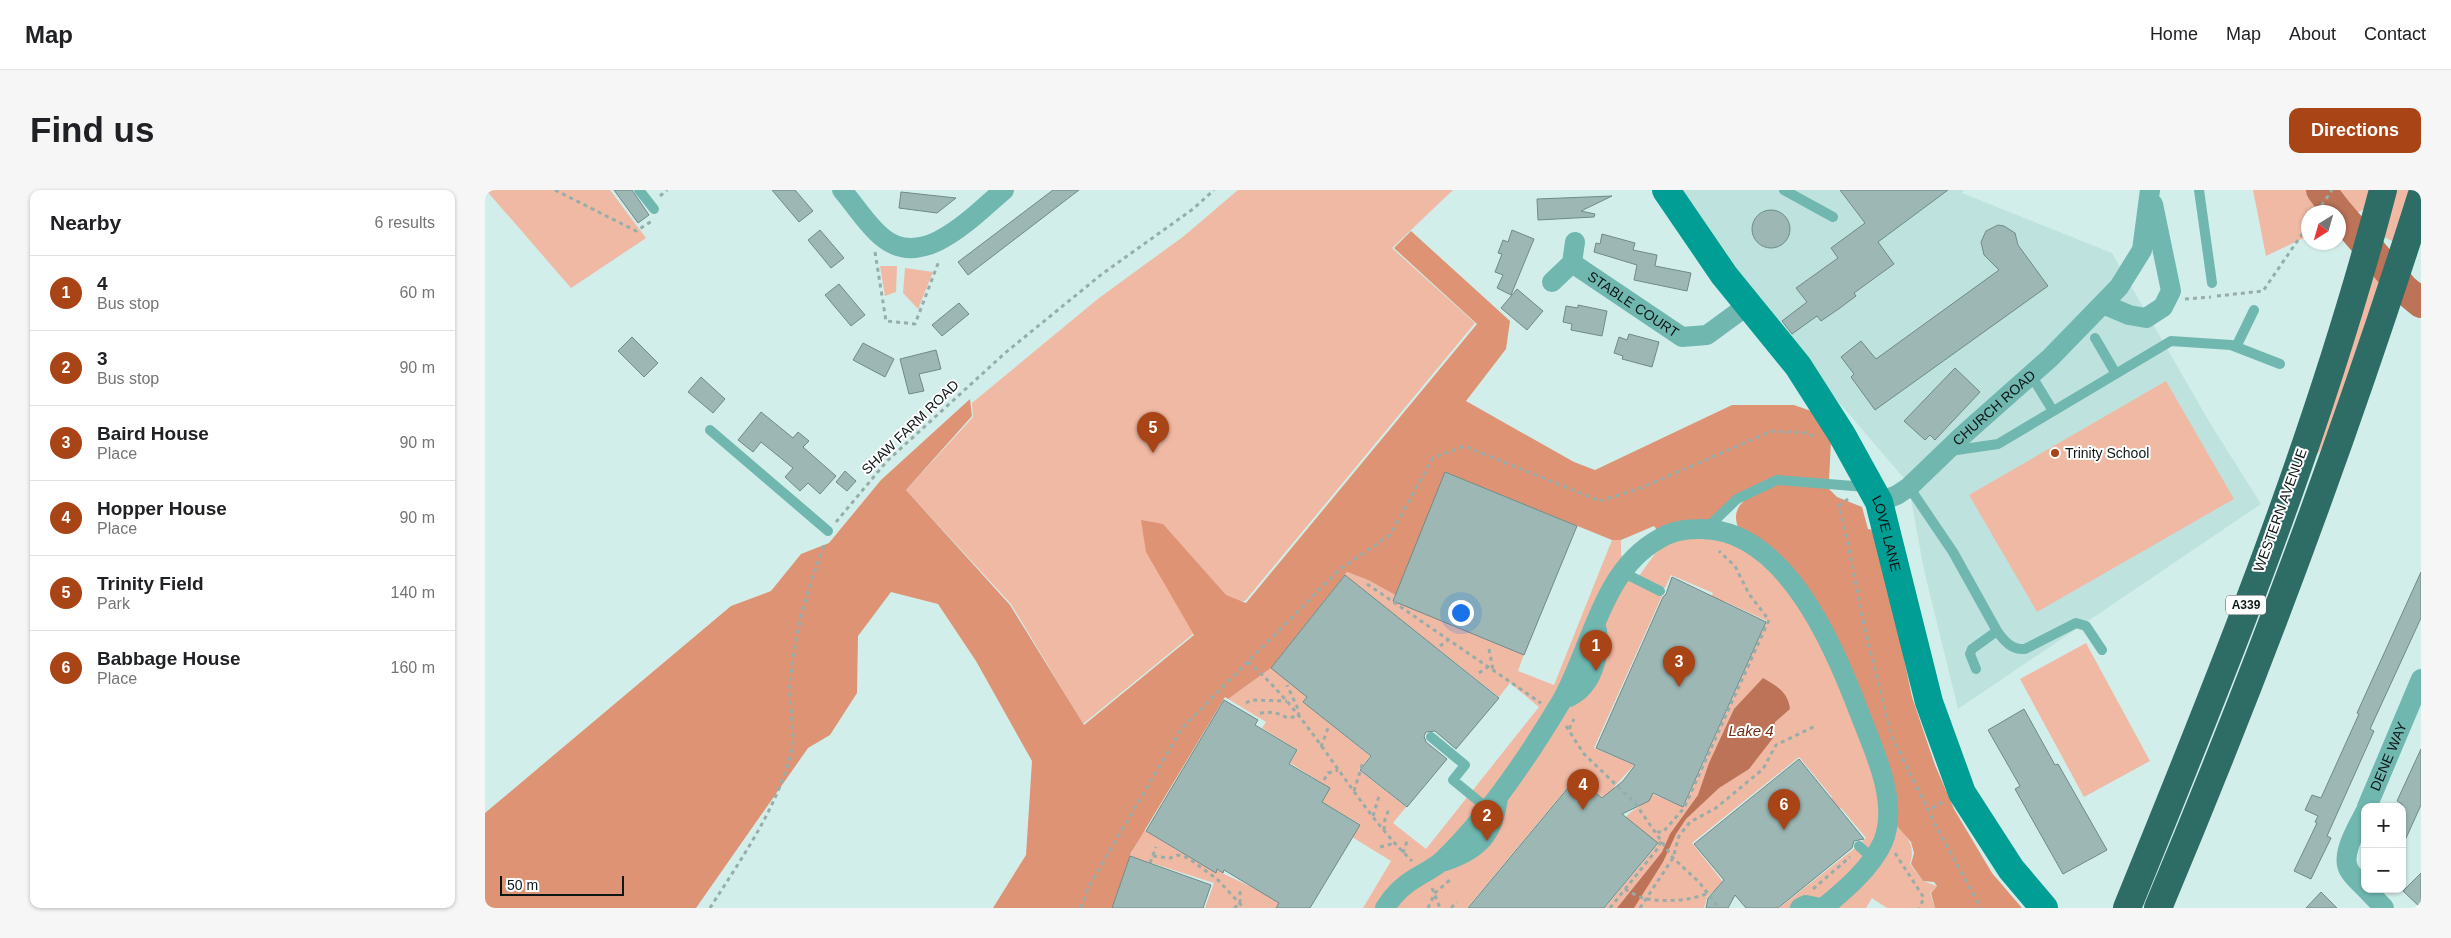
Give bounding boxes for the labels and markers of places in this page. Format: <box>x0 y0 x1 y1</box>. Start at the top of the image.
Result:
pin: 5 <box>1137 412 1169 453</box>
place label: Trinity School <box>2065 445 2149 461</box>
marker: Trinity School <box>2049 447 2061 459</box>
pin: 1 <box>1580 630 1612 671</box>
pin: 3 <box>1663 646 1695 687</box>
pin: 4 <box>1567 769 1599 810</box>
pin: 6 <box>1768 789 1800 830</box>
pin: 2 <box>1471 800 1503 841</box>

